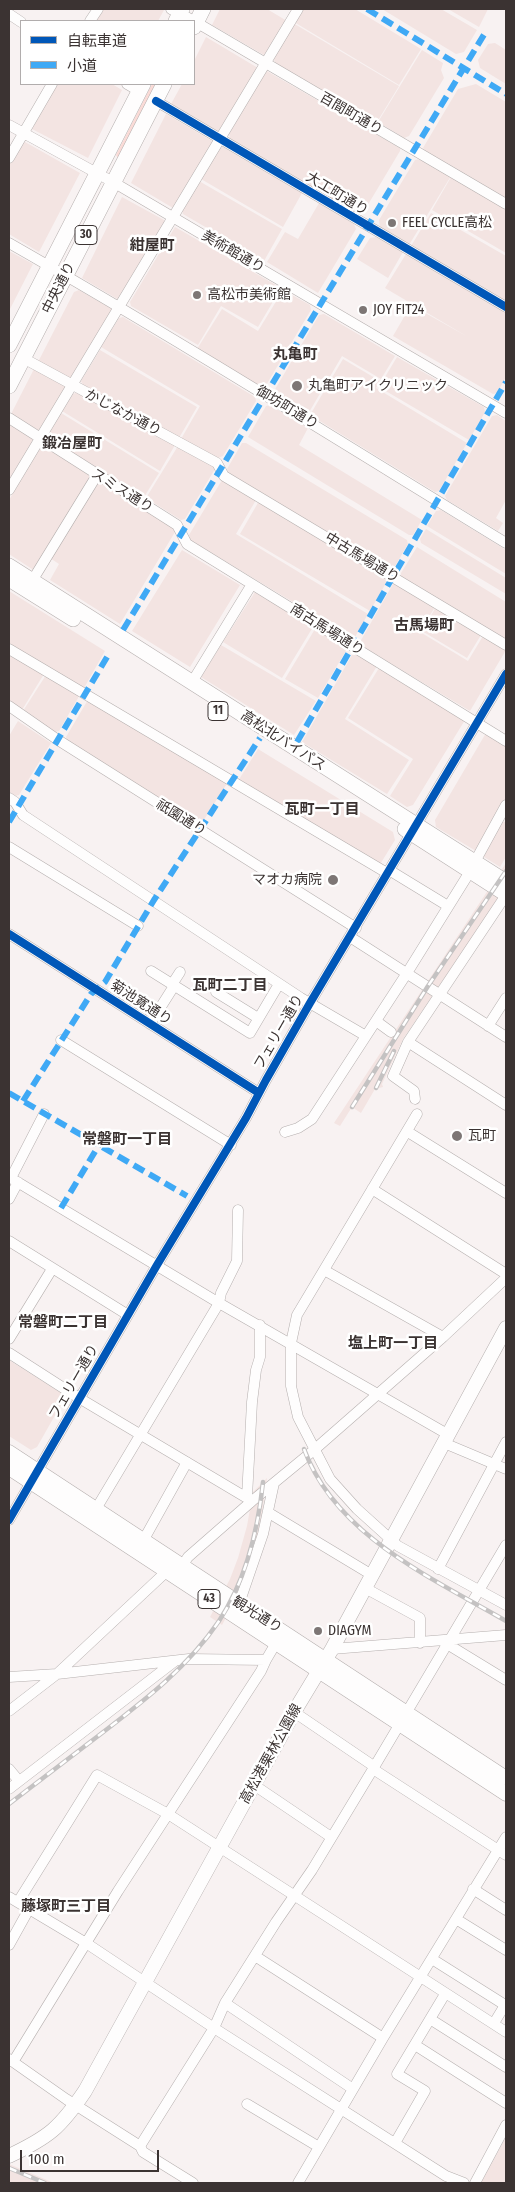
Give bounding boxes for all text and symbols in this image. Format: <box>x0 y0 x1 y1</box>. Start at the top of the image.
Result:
legend <box>20 20 195 85</box>
text: 自転車道 <box>67 32 127 50</box>
text: 小道 <box>67 57 97 75</box>
street label: 百間町通り <box>316 89 386 139</box>
street label: 大工町通り <box>303 169 371 219</box>
place label: FEEL CYCLE高松 <box>402 215 492 231</box>
marker: FEEL CYCLE高松 <box>386 217 398 229</box>
road number: 30 <box>75 226 97 244</box>
street label: 美術館通り <box>198 227 268 277</box>
district label: 紺屋町 <box>130 237 174 255</box>
street label: 中央通り <box>39 259 79 317</box>
place label: 高松市美術館 <box>207 287 291 303</box>
marker: 高松市美術館 <box>191 289 203 301</box>
place label: JOY FIT24 <box>373 302 424 318</box>
marker: JOY FIT24 <box>357 304 369 316</box>
district label: 丸亀町 <box>273 346 317 364</box>
place label: 丸亀町アイクリニック <box>308 378 448 394</box>
marker: 丸亀町アイクリニック <box>290 379 304 393</box>
street label: 御坊町通り <box>253 383 321 433</box>
street label: かじなか通り <box>82 386 164 440</box>
district label: 鍛冶屋町 <box>42 435 102 453</box>
street label: スミス通り <box>88 465 156 517</box>
street label: 中古馬場通り <box>322 529 402 587</box>
street label: 南古馬場通り <box>287 601 367 659</box>
district label: 古馬場町 <box>394 617 454 635</box>
road number: 11 <box>208 701 228 720</box>
street label: 高松北バイパス <box>237 707 329 775</box>
street label: 祇園通り <box>153 796 209 840</box>
district label: 瓦町一丁目 <box>285 801 359 819</box>
place label: マオカ病院 <box>252 872 322 888</box>
marker: マオカ病院 <box>326 873 340 887</box>
street label: 菊池寛通り <box>107 977 175 1029</box>
district label: 瓦町二丁目 <box>193 977 267 995</box>
street label: フェリー通り <box>251 991 307 1073</box>
place label: 瓦町 <box>468 1128 496 1144</box>
marker: 瓦町 <box>450 1129 464 1143</box>
district label: 常磐町一丁目 <box>82 1131 172 1149</box>
district label: 常磐町二丁目 <box>18 1314 108 1332</box>
district label: 塩上町一丁目 <box>348 1335 438 1353</box>
street label: フェリー通り <box>46 1341 102 1423</box>
road number: 43 <box>198 1590 220 1608</box>
street label: 観光通り <box>229 1593 285 1637</box>
place label: DIAGYM <box>328 1623 371 1639</box>
marker: DIAGYM <box>312 1625 324 1637</box>
street label: 高松港栗林公園線 <box>237 1701 305 1807</box>
district label: 藤塚町三丁目 <box>21 1898 111 1916</box>
scale bar <box>22 2140 161 2172</box>
text: 100 m <box>28 2150 65 2168</box>

